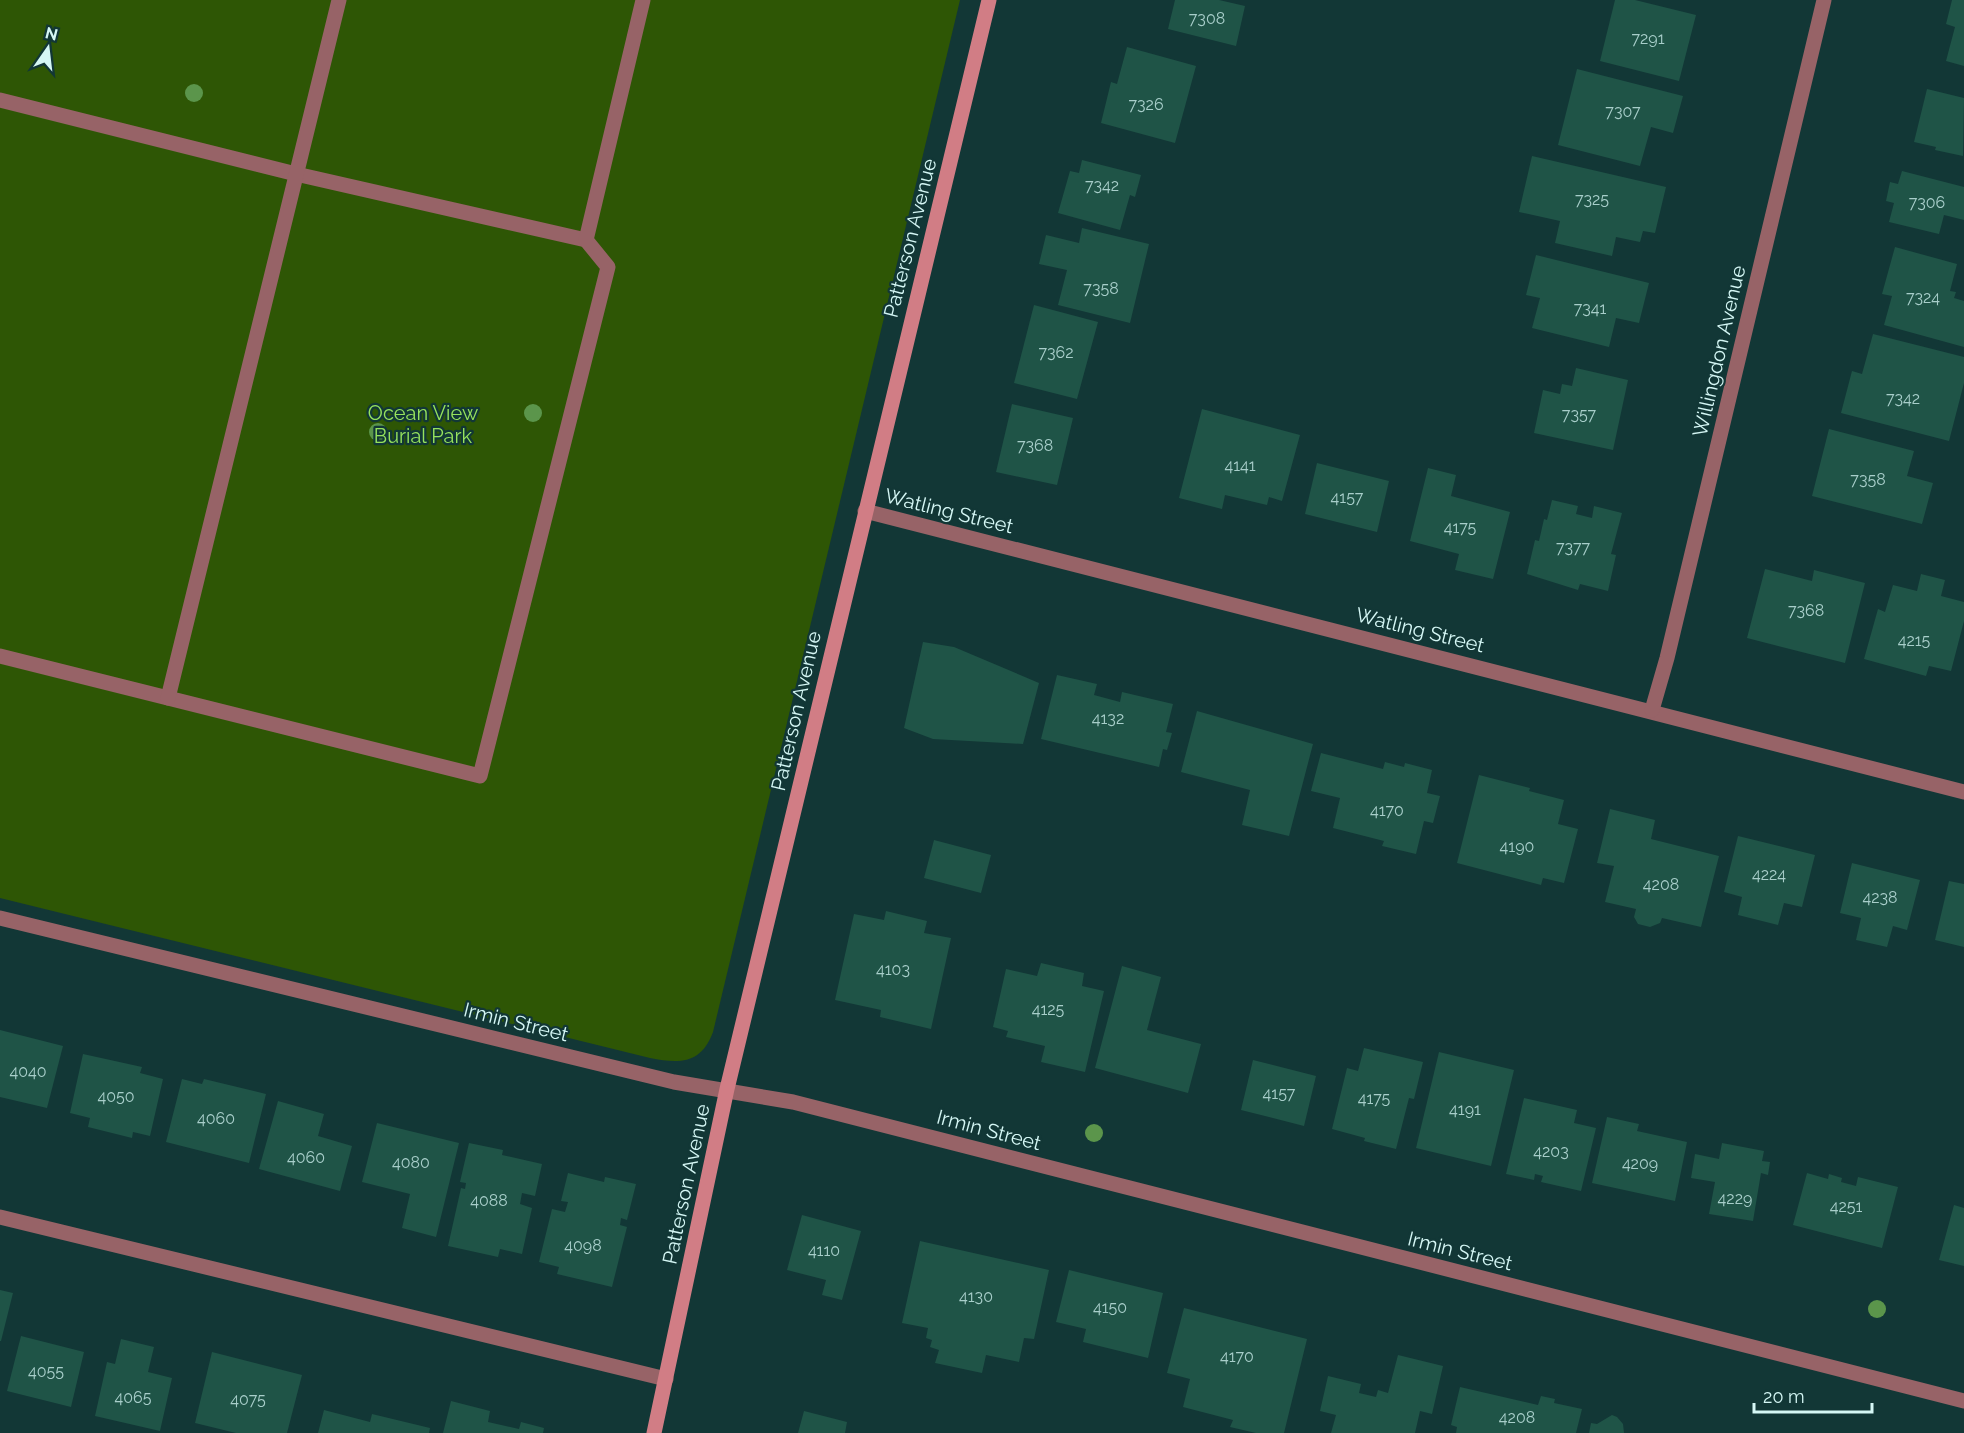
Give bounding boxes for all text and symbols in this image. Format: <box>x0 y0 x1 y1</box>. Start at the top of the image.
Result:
house number: 7308 <box>1189 9 1225 28</box>
north arrow <box>18 18 78 78</box>
text: N <box>43 23 60 45</box>
house number: 7291 <box>1631 29 1665 48</box>
house number: 7326 <box>1128 95 1164 114</box>
house number: 7307 <box>1605 102 1641 121</box>
street label: Patterson Avenue <box>879 156 941 320</box>
house number: 7342 <box>1085 176 1119 195</box>
house number: 7325 <box>1575 190 1609 209</box>
house number: 7306 <box>1909 193 1945 212</box>
street label: Willingdon Avenue <box>1688 263 1750 439</box>
house number: 7358 <box>1083 279 1119 298</box>
house number: 7324 <box>1906 288 1940 307</box>
house number: 7341 <box>1574 299 1606 318</box>
house number: 7362 <box>1038 343 1074 362</box>
house number: 7342 <box>1886 389 1920 408</box>
park label: Ocean View Burial Park <box>368 401 478 448</box>
house number: 7357 <box>1562 405 1597 424</box>
house number: 7368 <box>1017 436 1053 455</box>
house number: 4141 <box>1224 456 1256 475</box>
house number: 7358 <box>1850 470 1886 489</box>
street label: Watling Street <box>882 483 1016 539</box>
house number: 4157 <box>1331 488 1364 507</box>
house number: 4175 <box>1444 518 1477 537</box>
house number: 7377 <box>1556 538 1591 557</box>
house number: 7368 <box>1788 601 1824 620</box>
street label: Watling Street <box>1353 602 1487 658</box>
street label: Patterson Avenue <box>766 629 826 793</box>
house number: 4215 <box>1898 631 1931 650</box>
house number: 4132 <box>1092 709 1124 728</box>
house number: 4170 <box>1370 801 1404 820</box>
house number: 4190 <box>1500 837 1534 856</box>
house number: 4224 <box>1752 865 1786 884</box>
house number: 4208 <box>1643 875 1679 894</box>
house number: 4238 <box>1862 888 1898 907</box>
house number: 4103 <box>876 960 910 979</box>
street label: Irmin Street <box>461 997 571 1047</box>
house number: 4125 <box>1032 1000 1065 1019</box>
house number: 4040 <box>9 1062 47 1081</box>
house number: 4157 <box>1263 1084 1296 1103</box>
house number: 4050 <box>97 1087 135 1106</box>
house number: 4175 <box>1358 1089 1391 1108</box>
house number: 4191 <box>1449 1100 1481 1119</box>
street label: Patterson Avenue <box>657 1102 715 1266</box>
street label: Irmin Street <box>934 1105 1044 1156</box>
house number: 4060 <box>197 1109 235 1128</box>
house number: 4203 <box>1533 1142 1569 1161</box>
house number: 4060 <box>287 1148 325 1167</box>
house number: 4080 <box>392 1153 430 1172</box>
house number: 4209 <box>1622 1154 1658 1173</box>
house number: 4229 <box>1718 1189 1752 1208</box>
house number: 4088 <box>470 1191 508 1210</box>
house number: 4251 <box>1830 1197 1862 1216</box>
street label: Irmin Street <box>1405 1226 1515 1276</box>
house number: 4098 <box>564 1236 602 1255</box>
house number: 4110 <box>808 1241 840 1260</box>
house number: 4130 <box>959 1287 993 1306</box>
house number: 4150 <box>1093 1298 1127 1317</box>
house number: 4170 <box>1220 1347 1254 1366</box>
house number: 4055 <box>28 1362 64 1381</box>
scale bar <box>1754 1376 1872 1414</box>
text: 20 m <box>1763 1386 1805 1407</box>
house number: 4065 <box>115 1388 152 1407</box>
house number: 4075 <box>230 1390 266 1409</box>
house number: 4208 <box>1499 1408 1535 1427</box>

